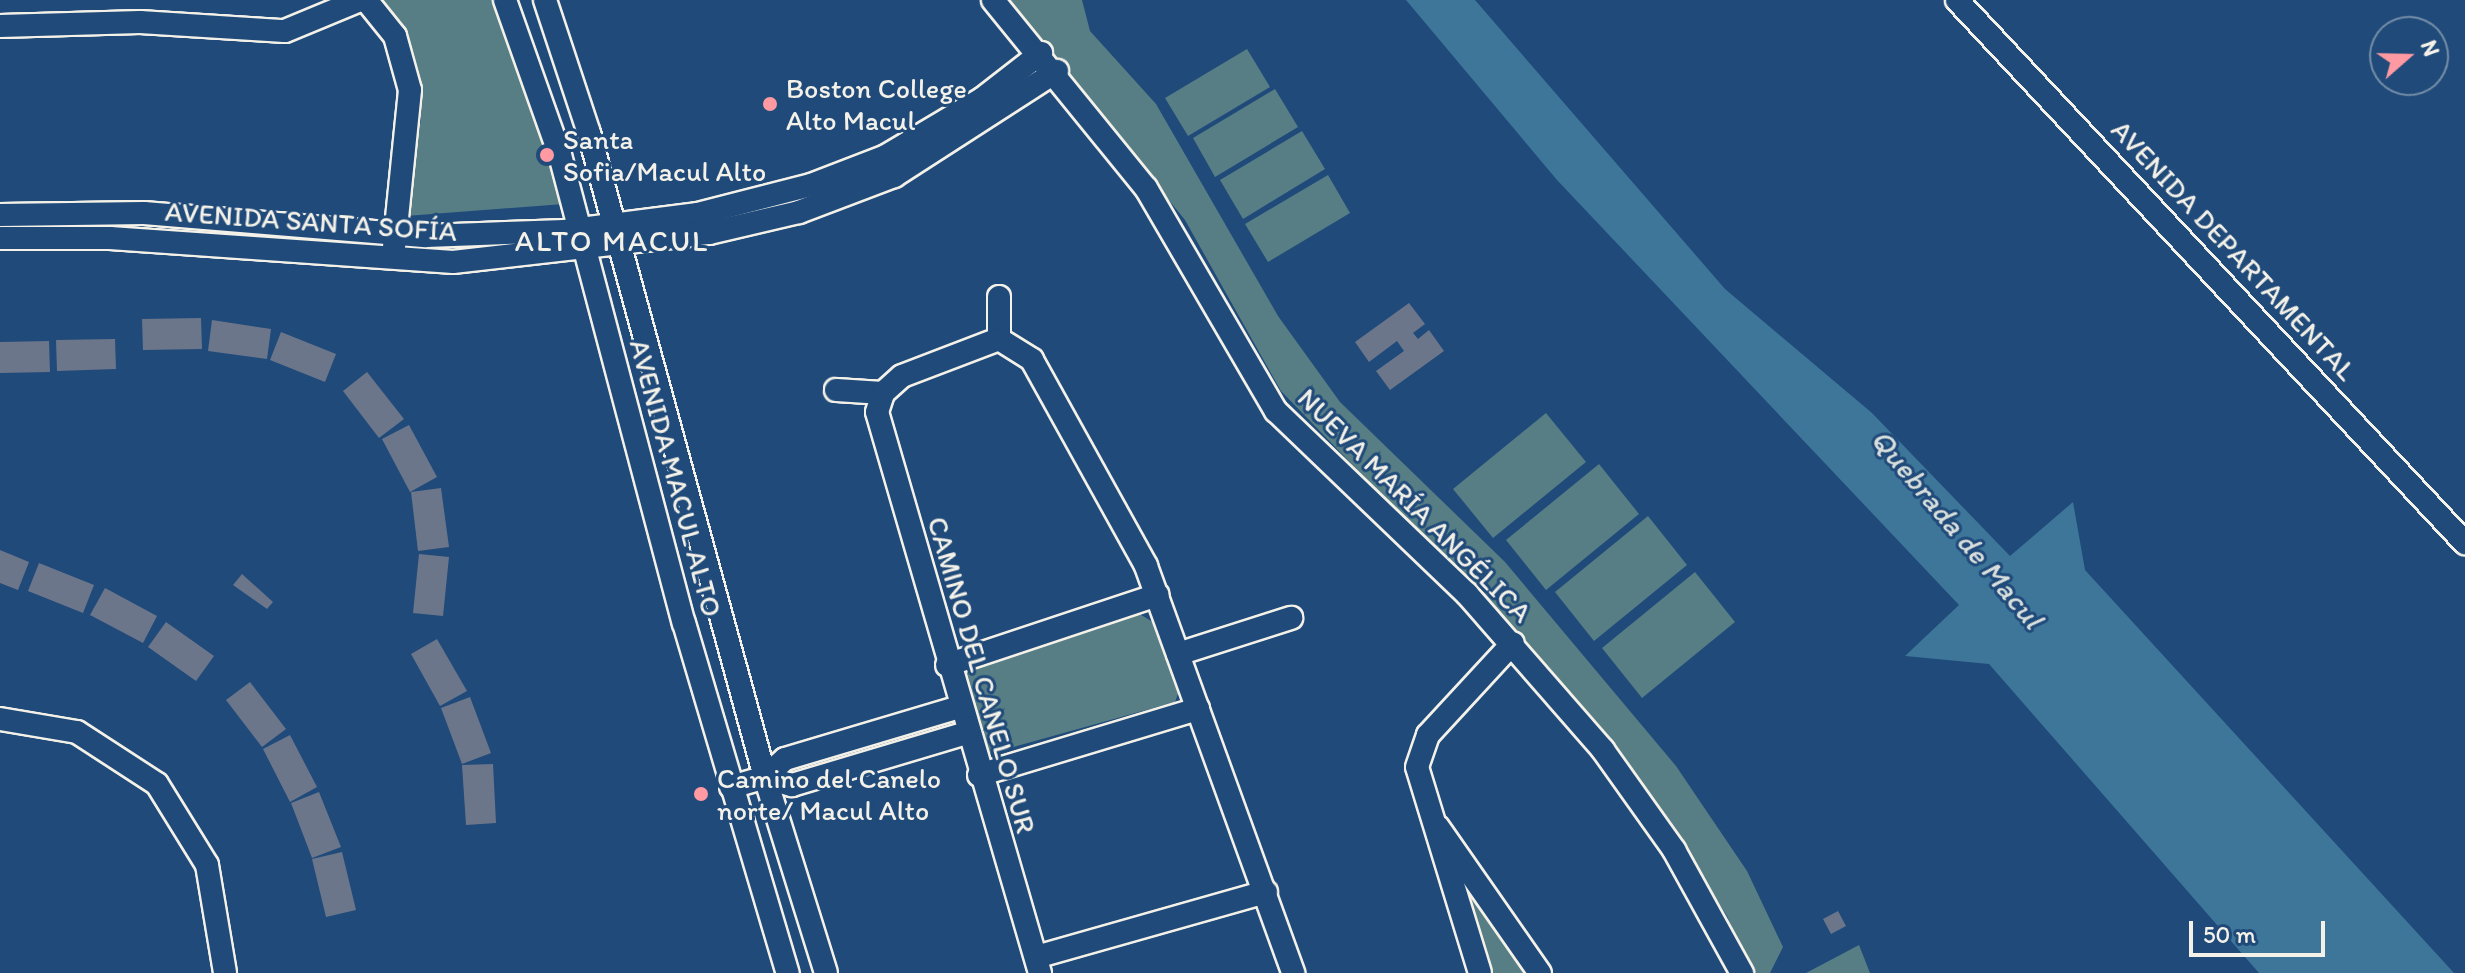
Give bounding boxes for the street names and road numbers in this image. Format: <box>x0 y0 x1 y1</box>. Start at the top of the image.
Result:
street label: AVENIDA DEPARTAMENTAL <box>2104 113 2364 387</box>
street label: AVENIDA SANTA SOFÍA <box>164 194 458 248</box>
street label: AVENIDA MACUL ALTO <box>623 335 729 621</box>
street label: NUEVA MARÍA ANGÉLICA <box>1292 382 1538 628</box>
street label: CAMINO DEL CANELO SUR <box>921 512 1043 838</box>

